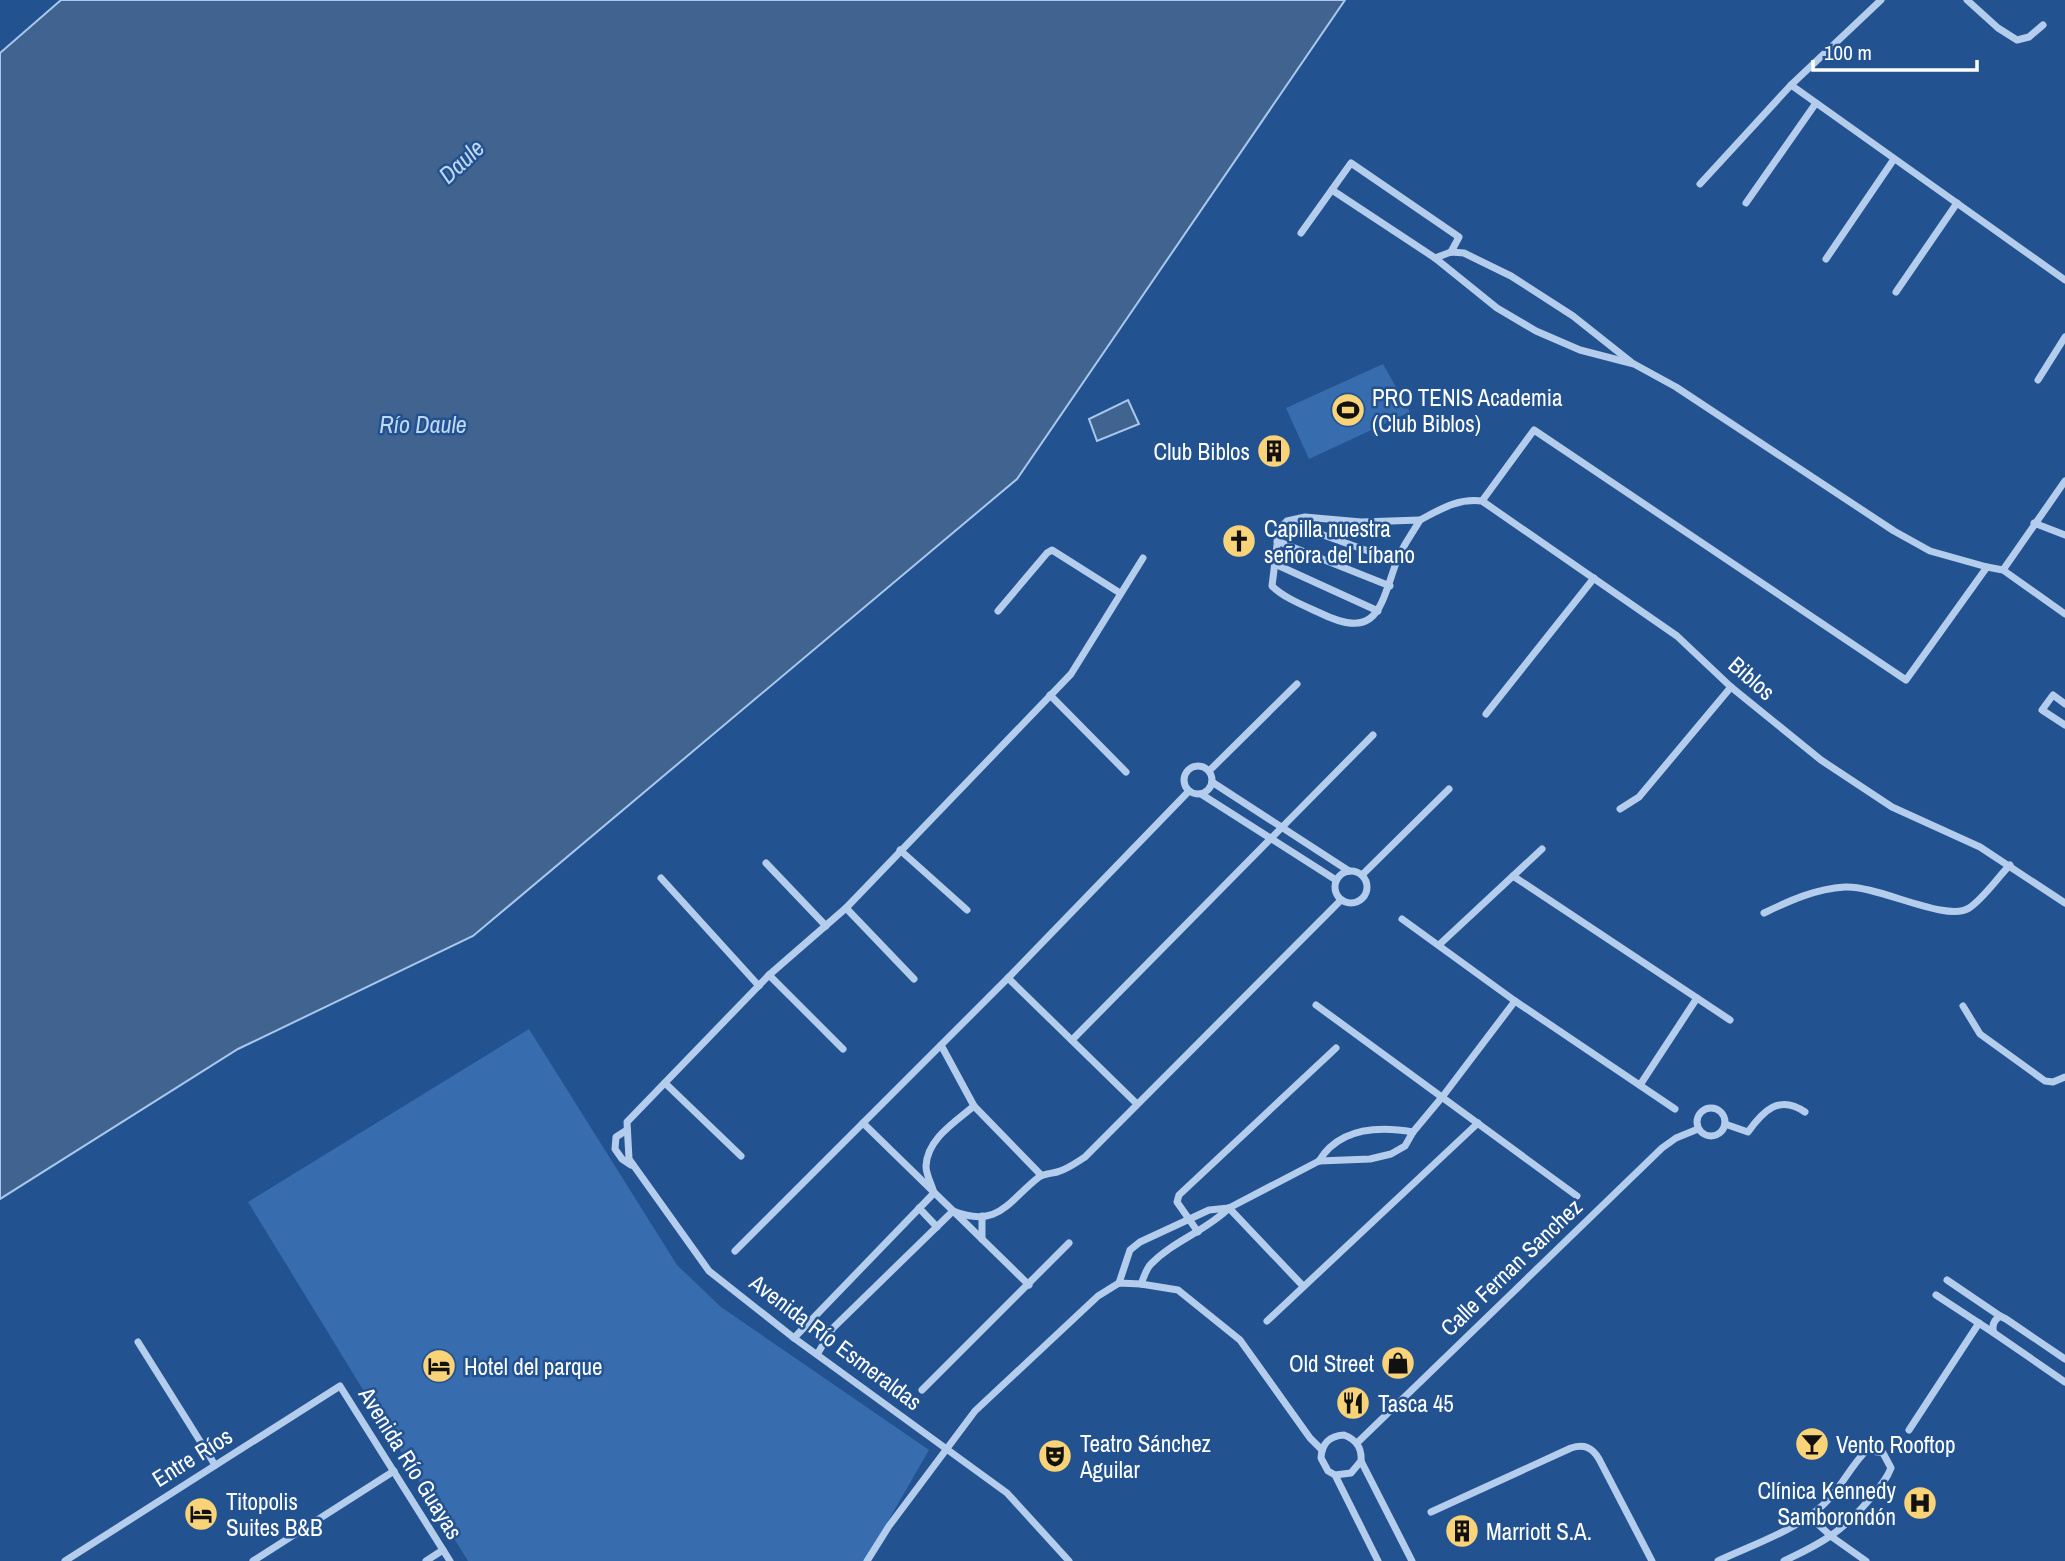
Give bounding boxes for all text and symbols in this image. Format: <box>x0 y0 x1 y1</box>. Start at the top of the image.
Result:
scale bar <box>1813 28 1978 72</box>
text: 100 m <box>1824 38 1872 67</box>
water label: Daule <box>431 132 491 190</box>
place label: PRO TENIS Academia (Club Biblos) <box>1372 382 1563 439</box>
sports icon: PRO TENIS Academia (Club Biblos) <box>1329 391 1367 429</box>
water label: Río Daule <box>379 408 467 440</box>
building icon: Club Biblos <box>1255 432 1293 470</box>
place label: Club Biblos <box>1154 436 1250 467</box>
place label: Capilla nuestra señora del Líbano <box>1264 513 1415 570</box>
church icon: Capilla nuestra señora del Líbano <box>1220 522 1258 560</box>
street label: Biblos <box>1722 649 1782 707</box>
street label: Calle Fernan Sanchez <box>1433 1191 1589 1343</box>
street label: Avenida Río Esmeraldas <box>743 1266 929 1417</box>
shop icon: Old Street <box>1379 1344 1417 1382</box>
hotel icon: Hotel del parque <box>420 1347 458 1385</box>
place label: Old Street <box>1289 1348 1374 1379</box>
place label: Hotel del parque <box>464 1351 602 1382</box>
street label: Avenida Río Guayas <box>351 1380 470 1545</box>
restaurant icon: Tasca 45 <box>1334 1384 1372 1422</box>
place label: Tasca 45 <box>1378 1388 1454 1419</box>
street label: Entre Ríos <box>146 1420 238 1494</box>
bar icon: Vento Rooftop <box>1793 1425 1831 1463</box>
place label: Teatro Sánchez Aguilar <box>1079 1428 1211 1485</box>
place label: Vento Rooftop <box>1836 1429 1956 1460</box>
theatre icon: Teatro Sánchez Aguilar <box>1036 1437 1074 1475</box>
place label: Clínica Kennedy Samborondón <box>1758 1475 1897 1532</box>
hospital icon: Clínica Kennedy Samborondón <box>1901 1484 1939 1522</box>
place label: Titopolis Suites B&B <box>226 1486 322 1543</box>
hotel icon: Titopolis Suites B&B <box>182 1495 220 1533</box>
building icon: Marriott S.A. <box>1443 1512 1481 1550</box>
place label: Marriott S.A. <box>1486 1516 1592 1547</box>

